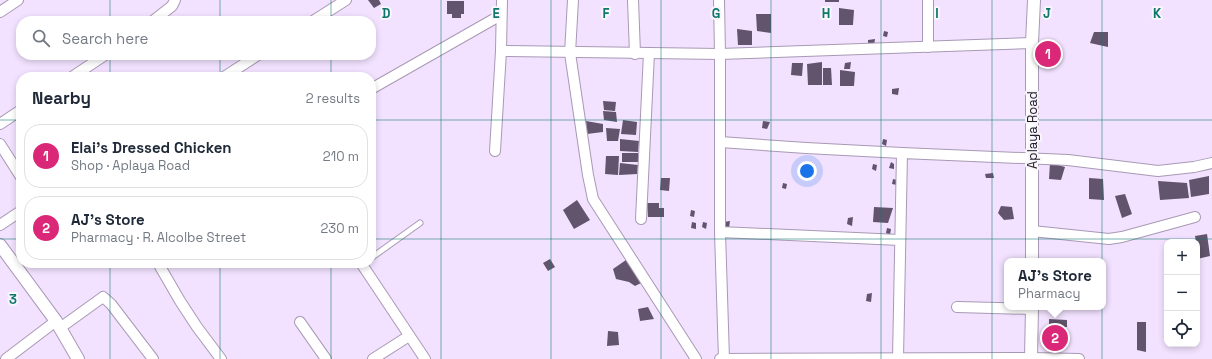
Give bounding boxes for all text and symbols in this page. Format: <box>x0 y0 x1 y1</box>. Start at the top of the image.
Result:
text: D <box>382 5 391 22</box>
text: E <box>492 5 500 22</box>
text: F <box>603 5 610 22</box>
text: G <box>712 5 720 22</box>
text: H <box>822 5 830 22</box>
text: I <box>935 5 939 22</box>
text: J <box>1043 5 1051 22</box>
text: K <box>1153 5 1162 22</box>
search box <box>16 16 376 60</box>
icon: search <box>30 27 52 49</box>
text: Search here <box>62 29 148 48</box>
pin: 1 <box>1035 39 1061 69</box>
text: Nearby <box>32 87 91 109</box>
text: 2 results <box>306 90 360 107</box>
street label: Aplaya Road <box>1024 91 1041 169</box>
text: Elai's Dressed Chicken <box>71 138 232 157</box>
text: 1 <box>43 148 49 165</box>
text: 210 m <box>323 148 359 165</box>
text: Shop · Aplaya Road <box>71 157 190 174</box>
your location <box>797 161 817 181</box>
text: AJ's Store <box>71 210 145 229</box>
text: 2 <box>42 220 50 237</box>
text: 230 m <box>321 220 359 237</box>
text: Pharmacy · R. Alcolbe Street <box>71 229 246 246</box>
map controls <box>1164 239 1200 347</box>
button: + <box>1164 239 1200 275</box>
popup <box>1004 258 1106 310</box>
text: AJ's Store <box>1018 266 1092 285</box>
button: − <box>1164 275 1200 311</box>
text: Pharmacy <box>1018 285 1080 302</box>
text: 3 <box>9 291 17 308</box>
button: locate <box>1164 311 1200 347</box>
pin: 2 <box>1042 323 1068 353</box>

